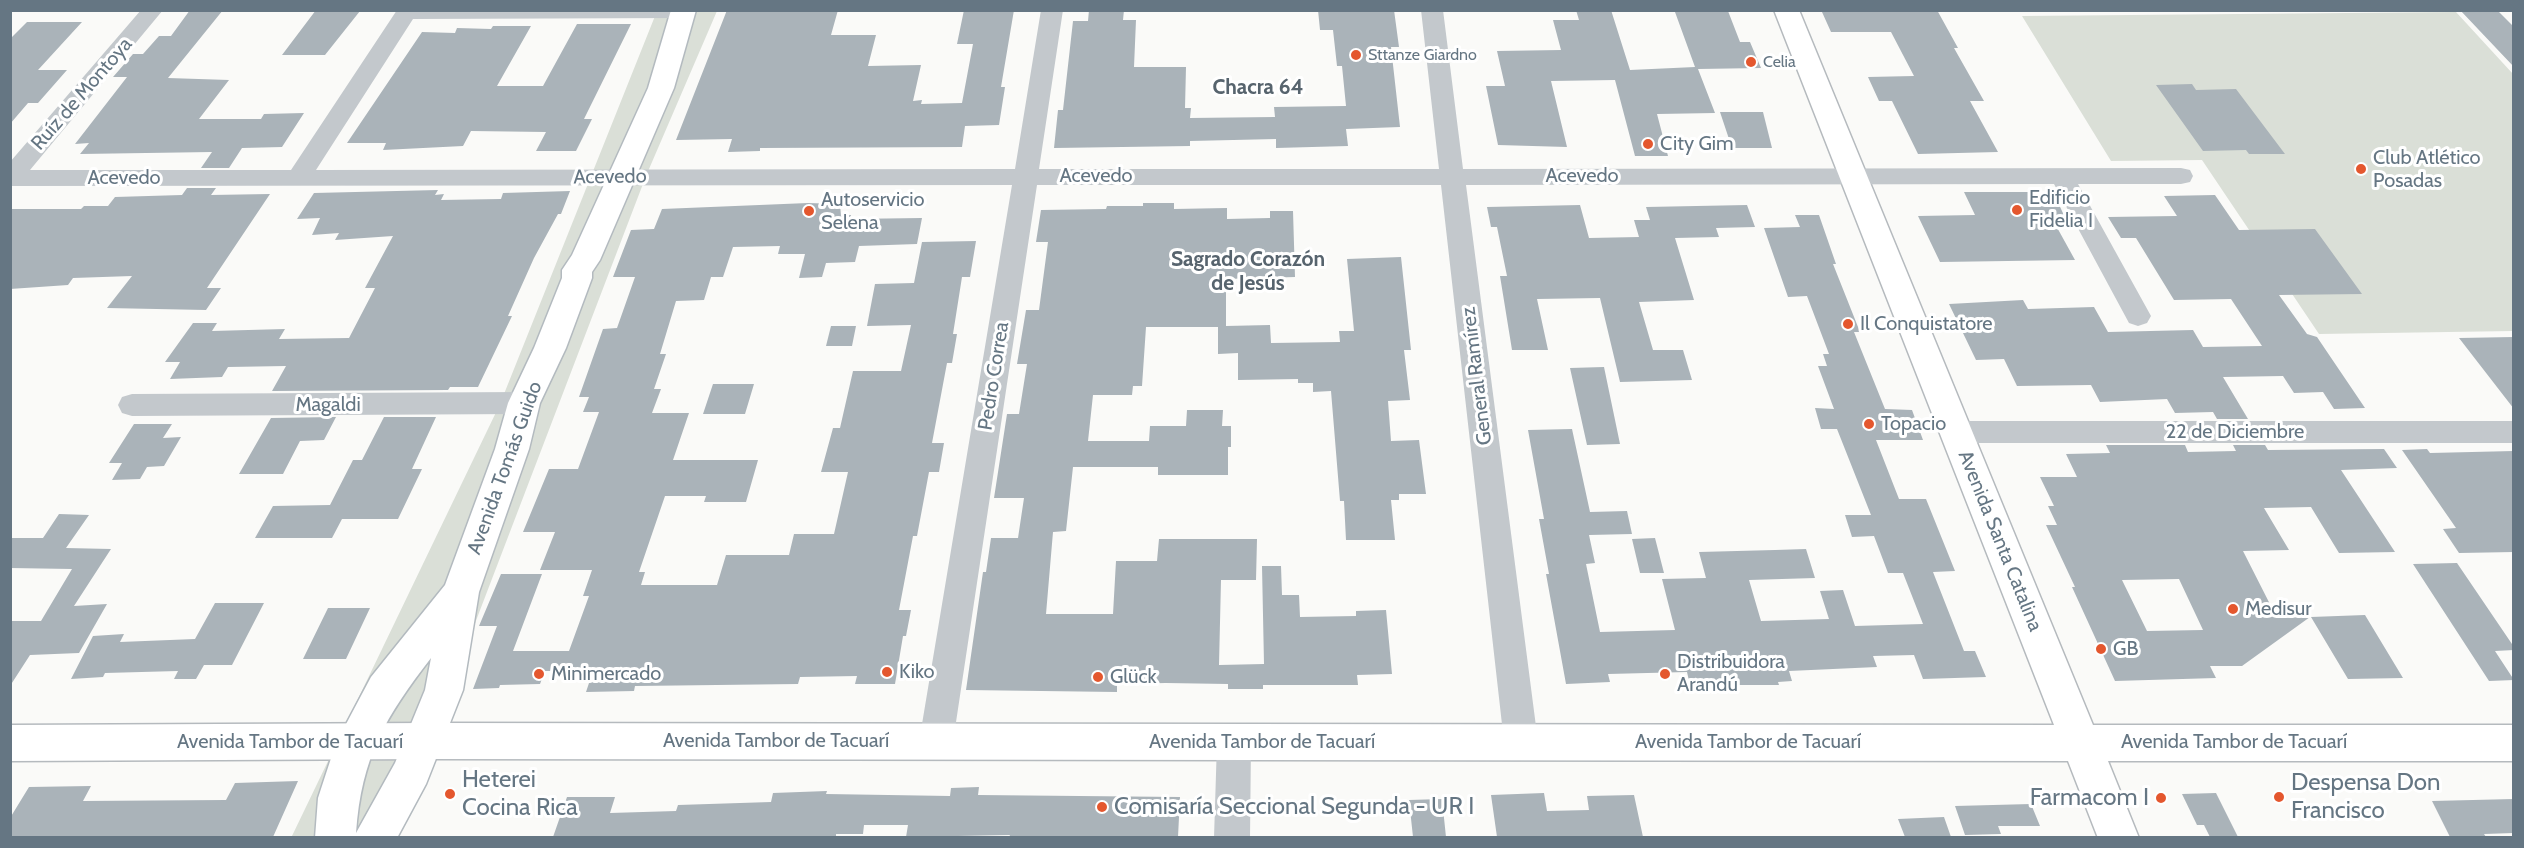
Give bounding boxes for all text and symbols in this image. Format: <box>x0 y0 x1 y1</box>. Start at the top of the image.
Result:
street label: Ruíz de Montoya <box>27 33 137 155</box>
place label: Sttanze Giardno <box>1368 45 1477 65</box>
marker: Sttanze Giardno <box>1349 48 1363 62</box>
place label: Celia <box>1763 52 1796 72</box>
marker: Celia <box>1744 55 1758 69</box>
district label: Chacra 64 <box>1212 75 1304 101</box>
place label: City Gim <box>1660 132 1734 156</box>
marker: City Gim <box>1641 137 1655 151</box>
place label: Club Atlético Posadas <box>2373 146 2480 193</box>
marker: Club Atlético Posadas <box>2354 162 2368 176</box>
street label: Acevedo <box>573 164 647 190</box>
street label: Acevedo <box>1059 164 1133 188</box>
street label: Acevedo <box>1545 164 1619 188</box>
street label: Acevedo <box>87 166 161 190</box>
place label: Edificio Fidelia I <box>2029 186 2093 233</box>
place label: Autoservicio Selena <box>821 188 924 235</box>
marker: Edificio Fidelia I <box>2010 203 2024 217</box>
marker: Autoservicio Selena <box>802 204 816 218</box>
district label: Sagrado Corazón de Jesús <box>1171 247 1325 297</box>
street label: General Ramírez <box>1457 306 1497 446</box>
place label: Il Conquistatore <box>1860 312 1993 336</box>
marker: Il Conquistatore <box>1841 317 1855 331</box>
street label: Pedro Correa <box>974 320 1014 432</box>
street label: Avenida Tomás Guido <box>463 378 547 558</box>
street label: Magaldi <box>295 393 361 417</box>
place label: Topacio <box>1881 412 1946 436</box>
marker: Topacio <box>1862 417 1876 431</box>
street label: 22 de Diciembre <box>2166 420 2304 444</box>
street label: Avenida Santa Catalina <box>1953 447 2047 635</box>
place label: Medisur <box>2245 597 2312 621</box>
marker: Medisur <box>2226 602 2240 616</box>
place label: GB <box>2113 637 2138 661</box>
marker: GB <box>2094 642 2108 656</box>
place label: Distribuidora Arandú <box>1677 650 1785 697</box>
place label: Kiko <box>899 660 935 684</box>
place label: Minimercado <box>551 662 661 686</box>
marker: Kiko <box>880 665 894 679</box>
place label: Glück <box>1110 665 1157 689</box>
marker: Minimercado <box>532 667 546 681</box>
marker: Distribuidora Arandú <box>1658 667 1672 681</box>
marker: Glück <box>1091 670 1105 684</box>
street label: Avenida Tambor de Tacuarí <box>663 729 889 753</box>
street label: Avenida Tambor de Tacuarí <box>177 730 403 754</box>
street label: Avenida Tambor de Tacuarí <box>1149 730 1375 754</box>
street label: Avenida Tambor de Tacuarí <box>1635 730 1861 754</box>
street label: Avenida Tambor de Tacuarí <box>2121 730 2347 754</box>
place label: Heterei Cocina Rica <box>462 766 578 822</box>
place label: Despensa Don Francisco <box>2291 769 2440 825</box>
place label: Farmacom I <box>2030 784 2149 812</box>
marker: Heterei Cocina Rica <box>443 787 457 801</box>
marker: Despensa Don Francisco <box>2272 790 2286 804</box>
marker: Farmacom I <box>2154 791 2168 805</box>
place label: Comisaría Seccional Segunda - UR I <box>1114 793 1474 821</box>
marker: Comisaría Seccional Segunda - UR I <box>1095 800 1109 814</box>

